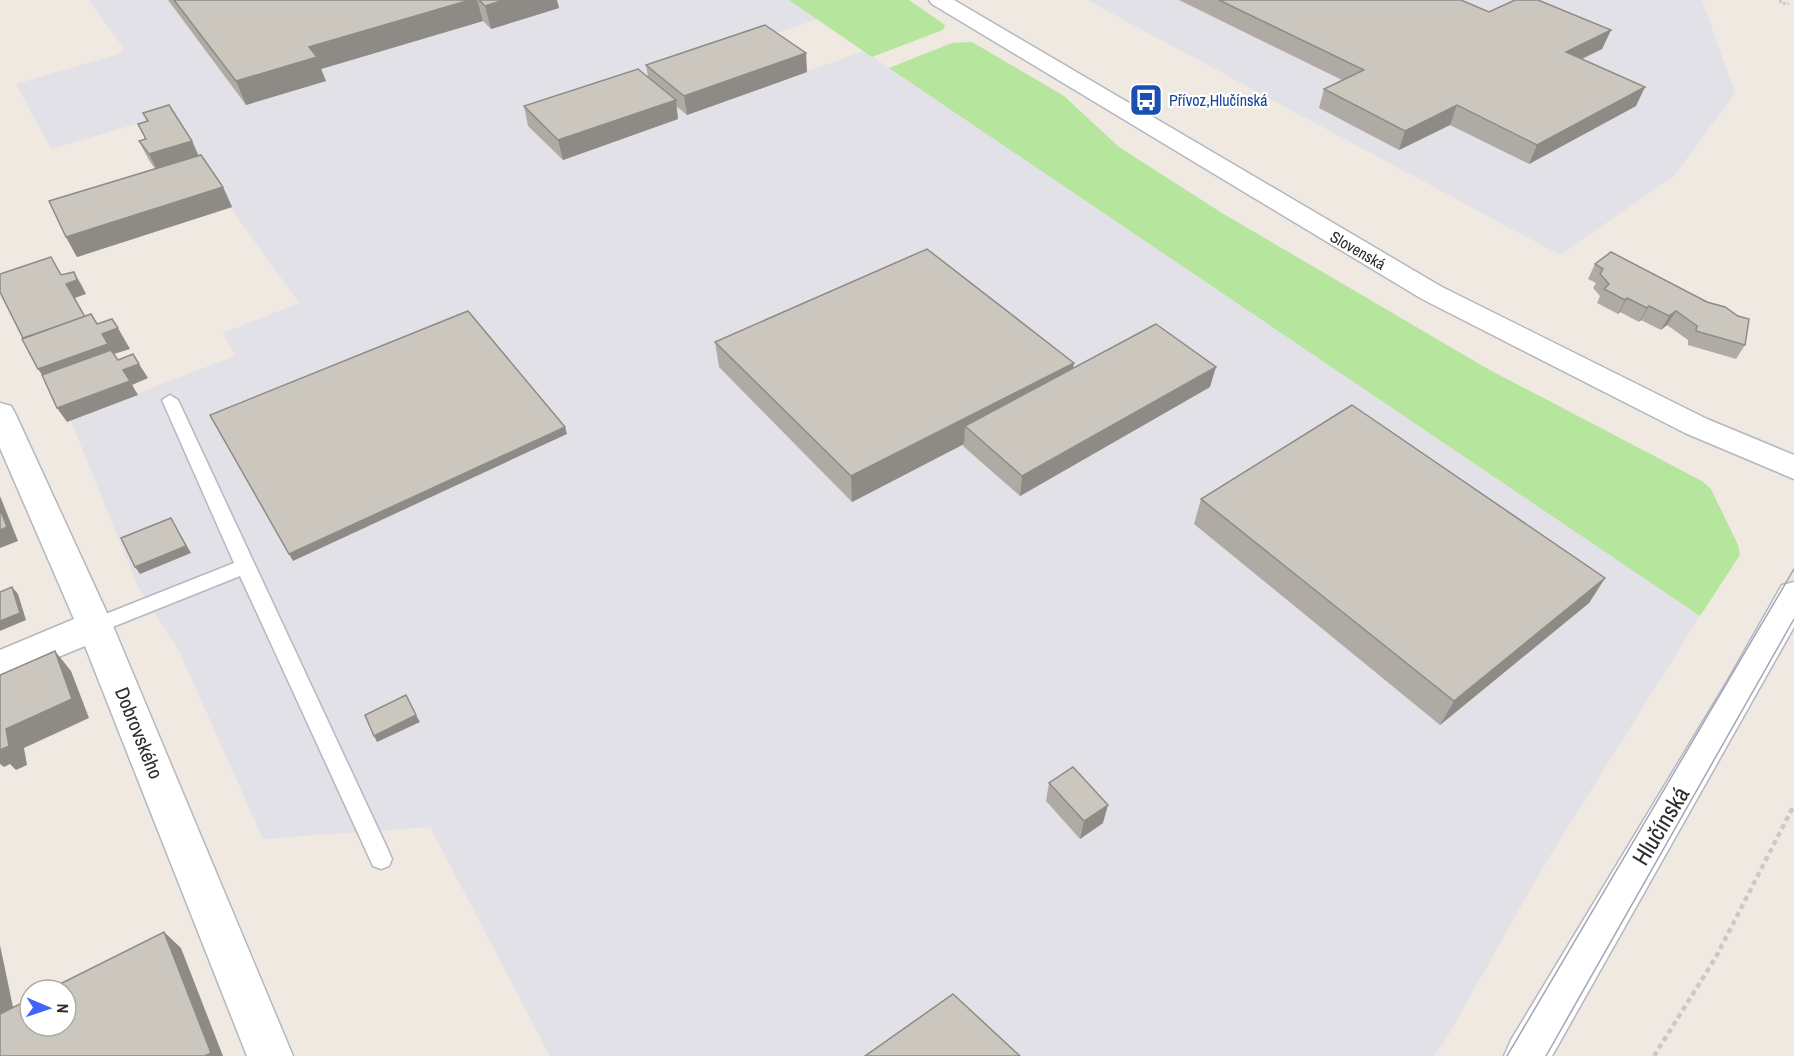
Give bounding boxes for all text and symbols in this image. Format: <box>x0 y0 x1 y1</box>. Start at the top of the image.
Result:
bus stop icon: Přívoz,Hlučínská <box>1128 82 1164 118</box>
place label: Přívoz,Hlučínská <box>1169 89 1268 111</box>
street label: Slovenská <box>1326 225 1390 275</box>
street label: Dobrovského <box>109 683 170 783</box>
street label: Hlučínská <box>1624 780 1696 871</box>
north arrow <box>18 978 78 1038</box>
text: N <box>52 1003 74 1014</box>

